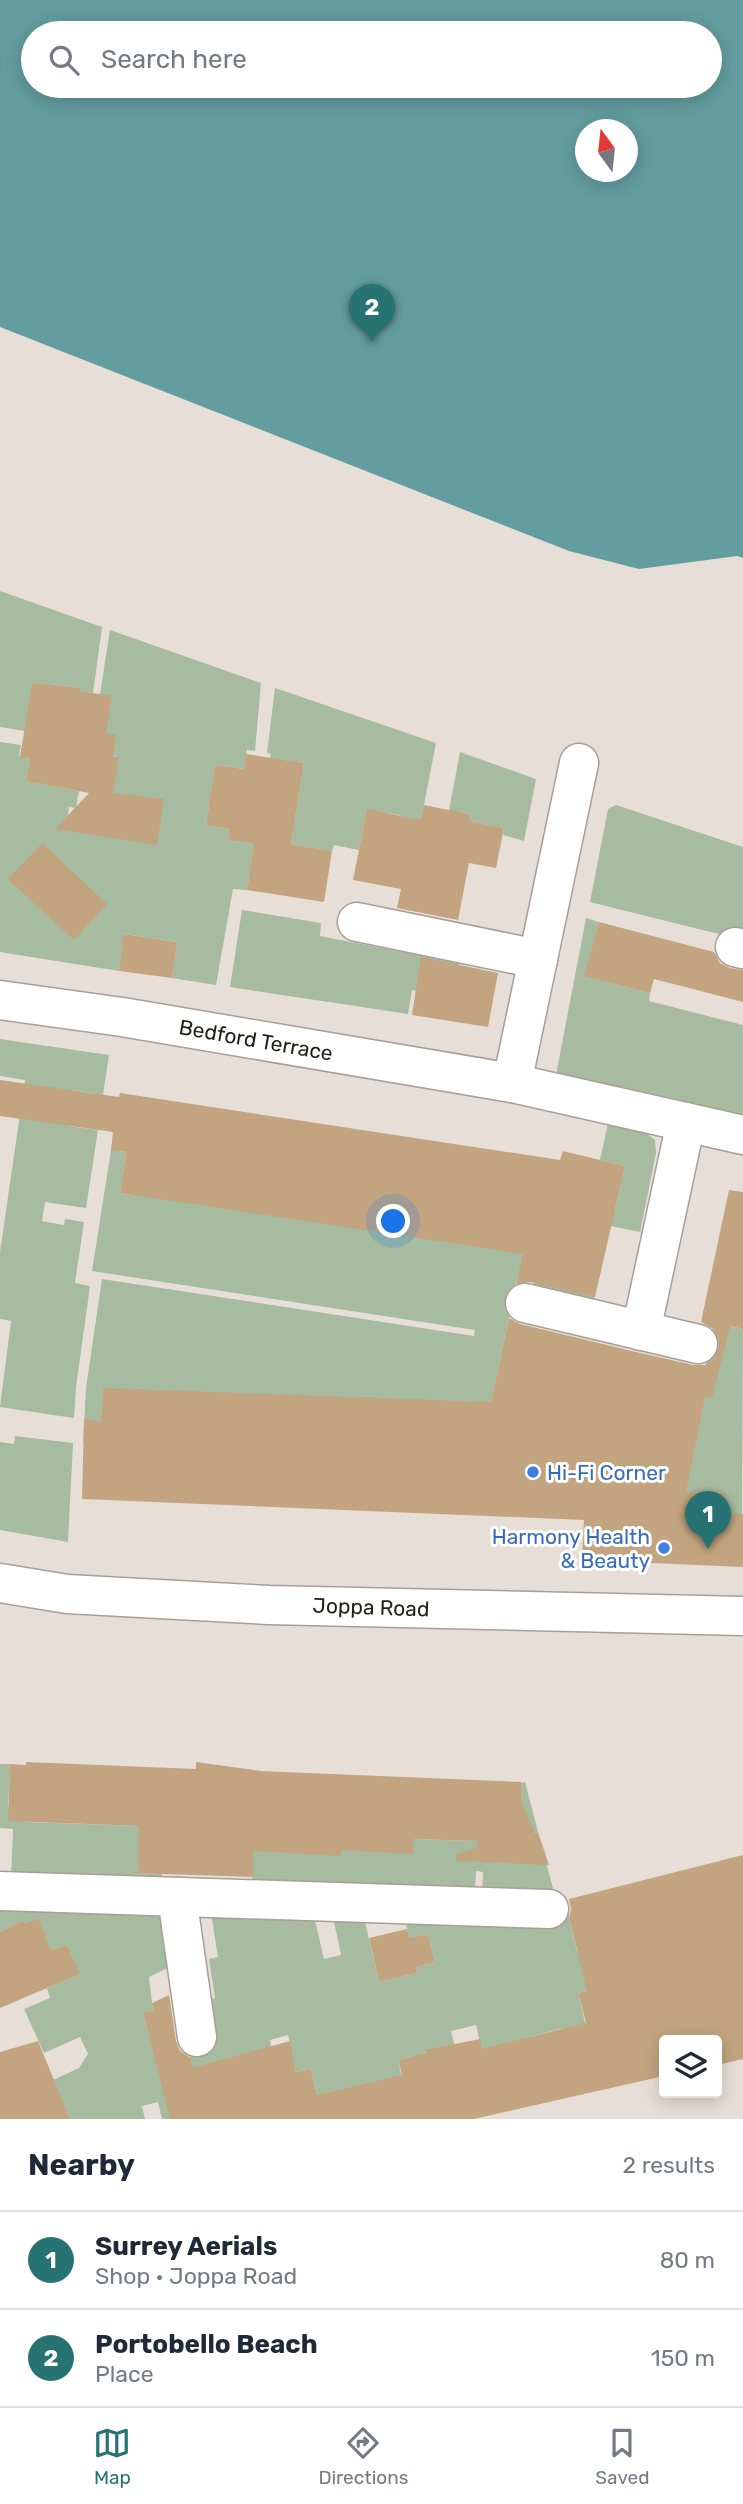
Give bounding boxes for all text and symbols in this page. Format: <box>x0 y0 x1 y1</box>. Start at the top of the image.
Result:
search box <box>21 21 722 98</box>
icon: search <box>45 41 83 79</box>
text: Search here <box>101 44 247 75</box>
north arrow <box>575 119 638 182</box>
pin: 2 <box>349 284 395 342</box>
street label: Bedford Terrace <box>177 1014 335 1066</box>
your location <box>376 1204 410 1238</box>
place label: Hi-Fi Corner <box>547 1460 666 1485</box>
marker: Hi-Fi Corner <box>525 1464 541 1480</box>
pin: 1 <box>685 1491 731 1549</box>
place label: Harmony Health & Beauty <box>492 1524 650 1573</box>
marker: Harmony Health & Beauty <box>656 1540 672 1556</box>
street label: Joppa Road <box>312 1592 430 1622</box>
map controls <box>659 2035 722 2098</box>
button: layers <box>659 2035 722 2098</box>
text: Nearby <box>28 2147 135 2183</box>
text: 2 results <box>623 2151 715 2179</box>
text: Surrey Aerials <box>95 2231 277 2262</box>
text: 1 <box>45 2246 57 2274</box>
text: 80 m <box>660 2246 715 2274</box>
text: Shop · Joppa Road <box>95 2262 297 2290</box>
text: Portobello Beach <box>95 2329 318 2360</box>
text: 2 <box>44 2344 58 2372</box>
text: 150 m <box>651 2344 715 2372</box>
text: Place <box>95 2360 154 2388</box>
tab: Map <box>93 2424 131 2489</box>
tab: Directions <box>318 2424 408 2489</box>
tab: Saved <box>595 2424 650 2489</box>

